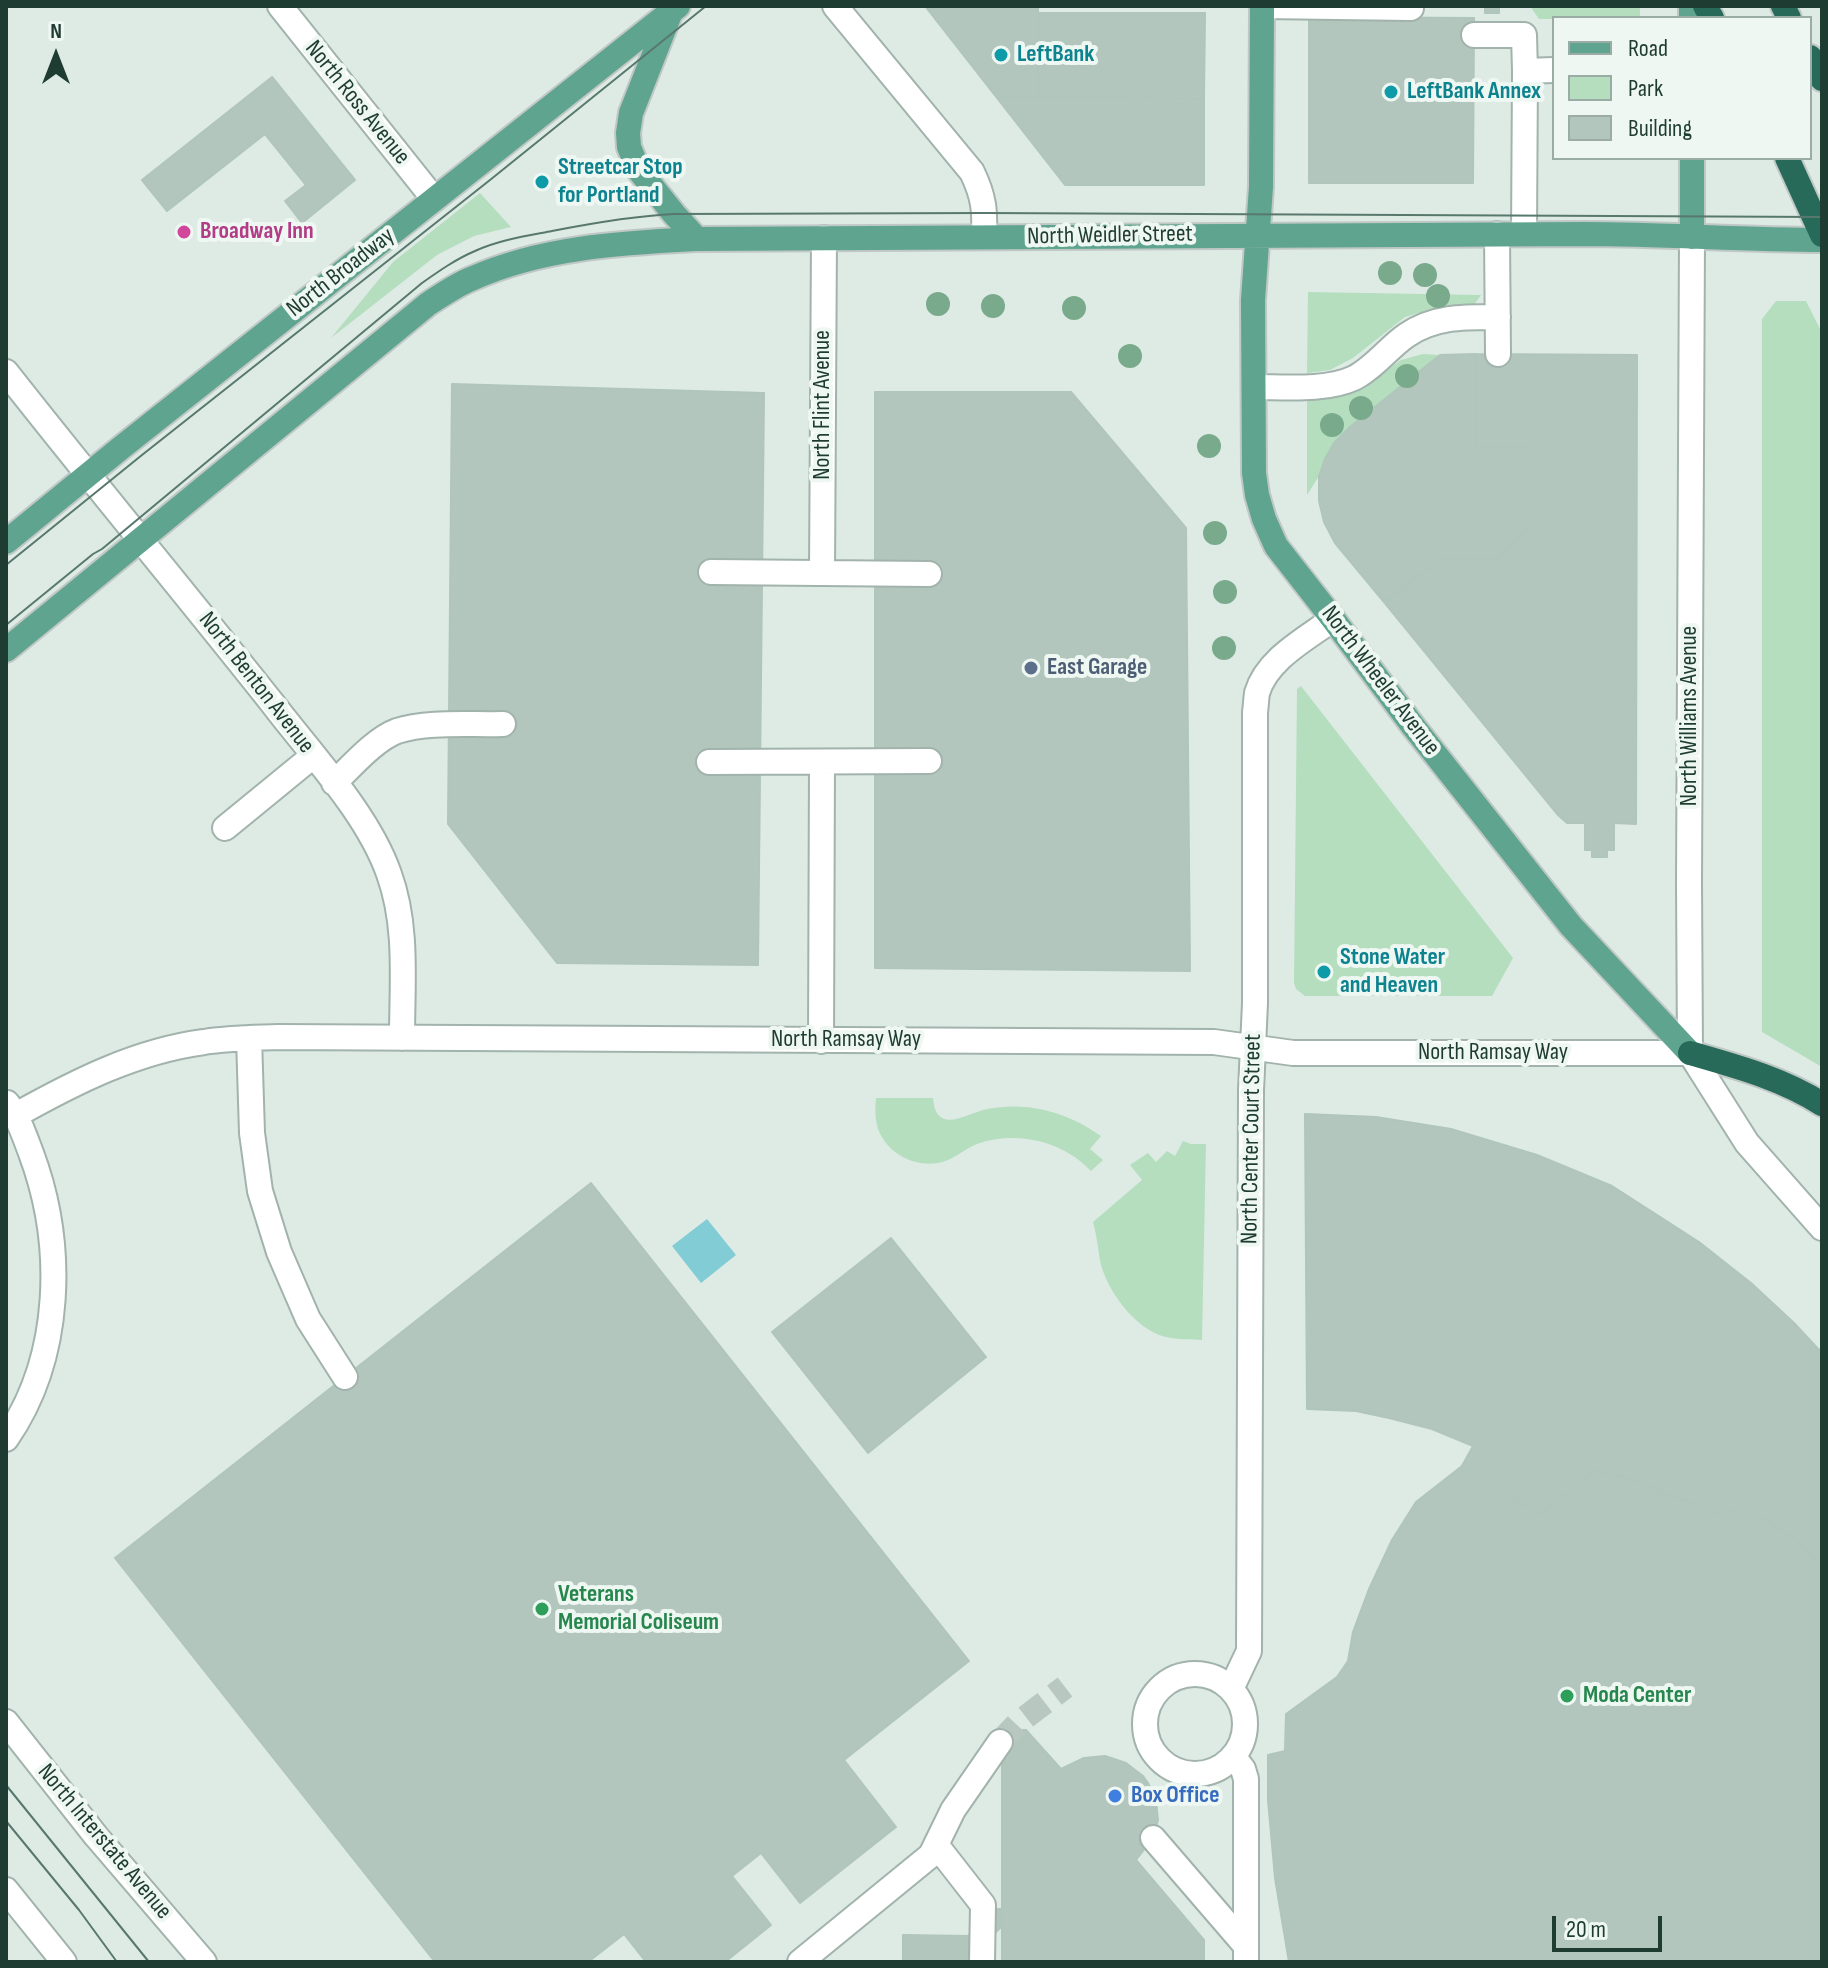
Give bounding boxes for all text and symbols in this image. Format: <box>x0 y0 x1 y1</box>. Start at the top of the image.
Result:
north arrow <box>16 16 96 96</box>
legend <box>1552 16 1812 160</box>
text: N <box>50 18 62 45</box>
text: Road <box>1628 34 1668 63</box>
street label: North Ross Avenue <box>298 35 416 171</box>
place label: LeftBank <box>1017 41 1094 69</box>
marker: LeftBank <box>992 46 1010 64</box>
text: Park <box>1628 74 1663 103</box>
place label: LeftBank Annex <box>1407 78 1541 106</box>
marker: LeftBank Annex <box>1382 83 1400 101</box>
text: Building <box>1628 114 1692 143</box>
place label: Streetcar Stop for Portland <box>558 154 683 210</box>
marker: Streetcar Stop for Portland <box>533 173 551 191</box>
place label: Broadway Inn <box>200 218 314 246</box>
street label: North Weidler Street <box>1027 220 1193 252</box>
street label: North Broadway <box>281 222 401 324</box>
marker: Broadway Inn <box>175 223 193 241</box>
street label: North Flint Avenue <box>809 330 837 480</box>
street label: North Wheeler Avenue <box>1314 601 1446 761</box>
street label: North Benton Avenue <box>192 607 320 759</box>
street label: North Williams Avenue <box>1676 626 1704 806</box>
place label: East Garage <box>1047 654 1147 682</box>
marker: East Garage <box>1022 659 1040 677</box>
place label: Stone Water and Heaven <box>1340 944 1445 1000</box>
marker: Stone Water and Heaven <box>1315 963 1333 981</box>
street label: North Ramsay Way <box>771 1026 921 1054</box>
street label: North Center Court Street <box>1236 1034 1268 1244</box>
street label: North Ramsay Way <box>1418 1039 1568 1067</box>
place label: Veterans Memorial Coliseum <box>558 1581 719 1637</box>
marker: Veterans Memorial Coliseum <box>533 1600 551 1618</box>
place label: Moda Center <box>1583 1682 1691 1710</box>
marker: Moda Center <box>1558 1687 1576 1705</box>
street label: North Interstate Avenue <box>31 1759 177 1925</box>
place label: Box Office <box>1131 1782 1219 1810</box>
marker: Box Office <box>1106 1787 1124 1805</box>
scale bar <box>1556 1900 1666 1950</box>
text: 20 m <box>1566 1915 1606 1944</box>

